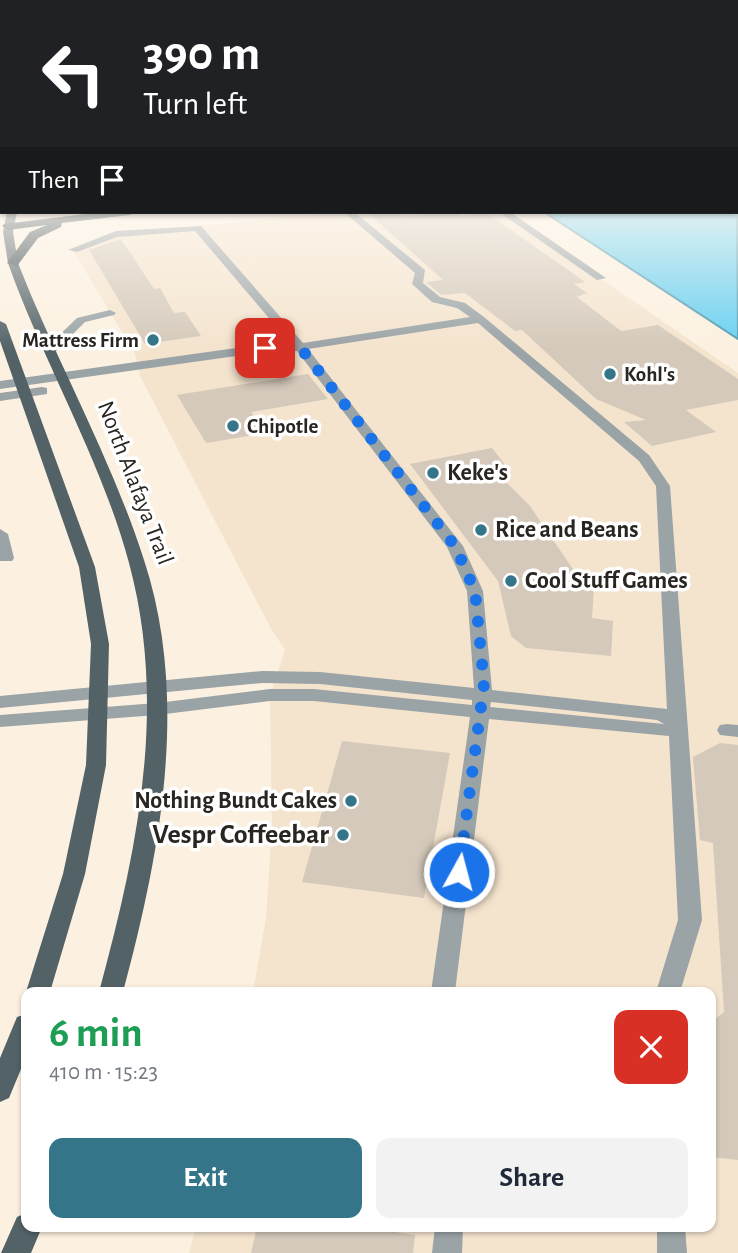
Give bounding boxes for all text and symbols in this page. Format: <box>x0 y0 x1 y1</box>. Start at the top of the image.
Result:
icon: left <box>28 28 119 119</box>
text: 390 m <box>143 30 260 79</box>
text: Turn left <box>143 88 247 120</box>
icon: arrive <box>93 161 131 199</box>
text: Then <box>28 167 79 193</box>
pin <box>235 318 295 378</box>
icon: arrive <box>246 329 284 367</box>
place label: Mattress Firm <box>22 330 139 351</box>
marker: Mattress Firm <box>145 332 161 348</box>
place label: Kohl's <box>624 364 675 385</box>
marker: Kohl's <box>602 366 618 382</box>
street label: North Alafaya Trail <box>93 398 177 568</box>
place label: Chipotle <box>247 416 318 437</box>
marker: Chipotle <box>225 418 241 434</box>
place label: Keke's <box>447 461 508 485</box>
marker: Keke's <box>425 465 441 481</box>
place label: Rice and Beans <box>495 518 638 542</box>
marker: Rice and Beans <box>473 522 489 538</box>
place label: Cool Stuff Games <box>525 569 688 593</box>
marker: Cool Stuff Games <box>503 573 519 589</box>
place label: Nothing Bundt Cakes <box>134 789 337 813</box>
marker: Nothing Bundt Cakes <box>343 793 359 809</box>
place label: Vespr Coffeebar <box>152 821 329 849</box>
marker: Vespr Coffeebar <box>335 827 351 843</box>
position arrow <box>422 835 496 909</box>
button: close <box>614 1010 688 1084</box>
text: 6 min <box>49 1012 143 1054</box>
text: 410 m · 15:23 <box>49 1061 158 1084</box>
button: Exit <box>49 1138 362 1218</box>
button: Share <box>376 1138 688 1218</box>

